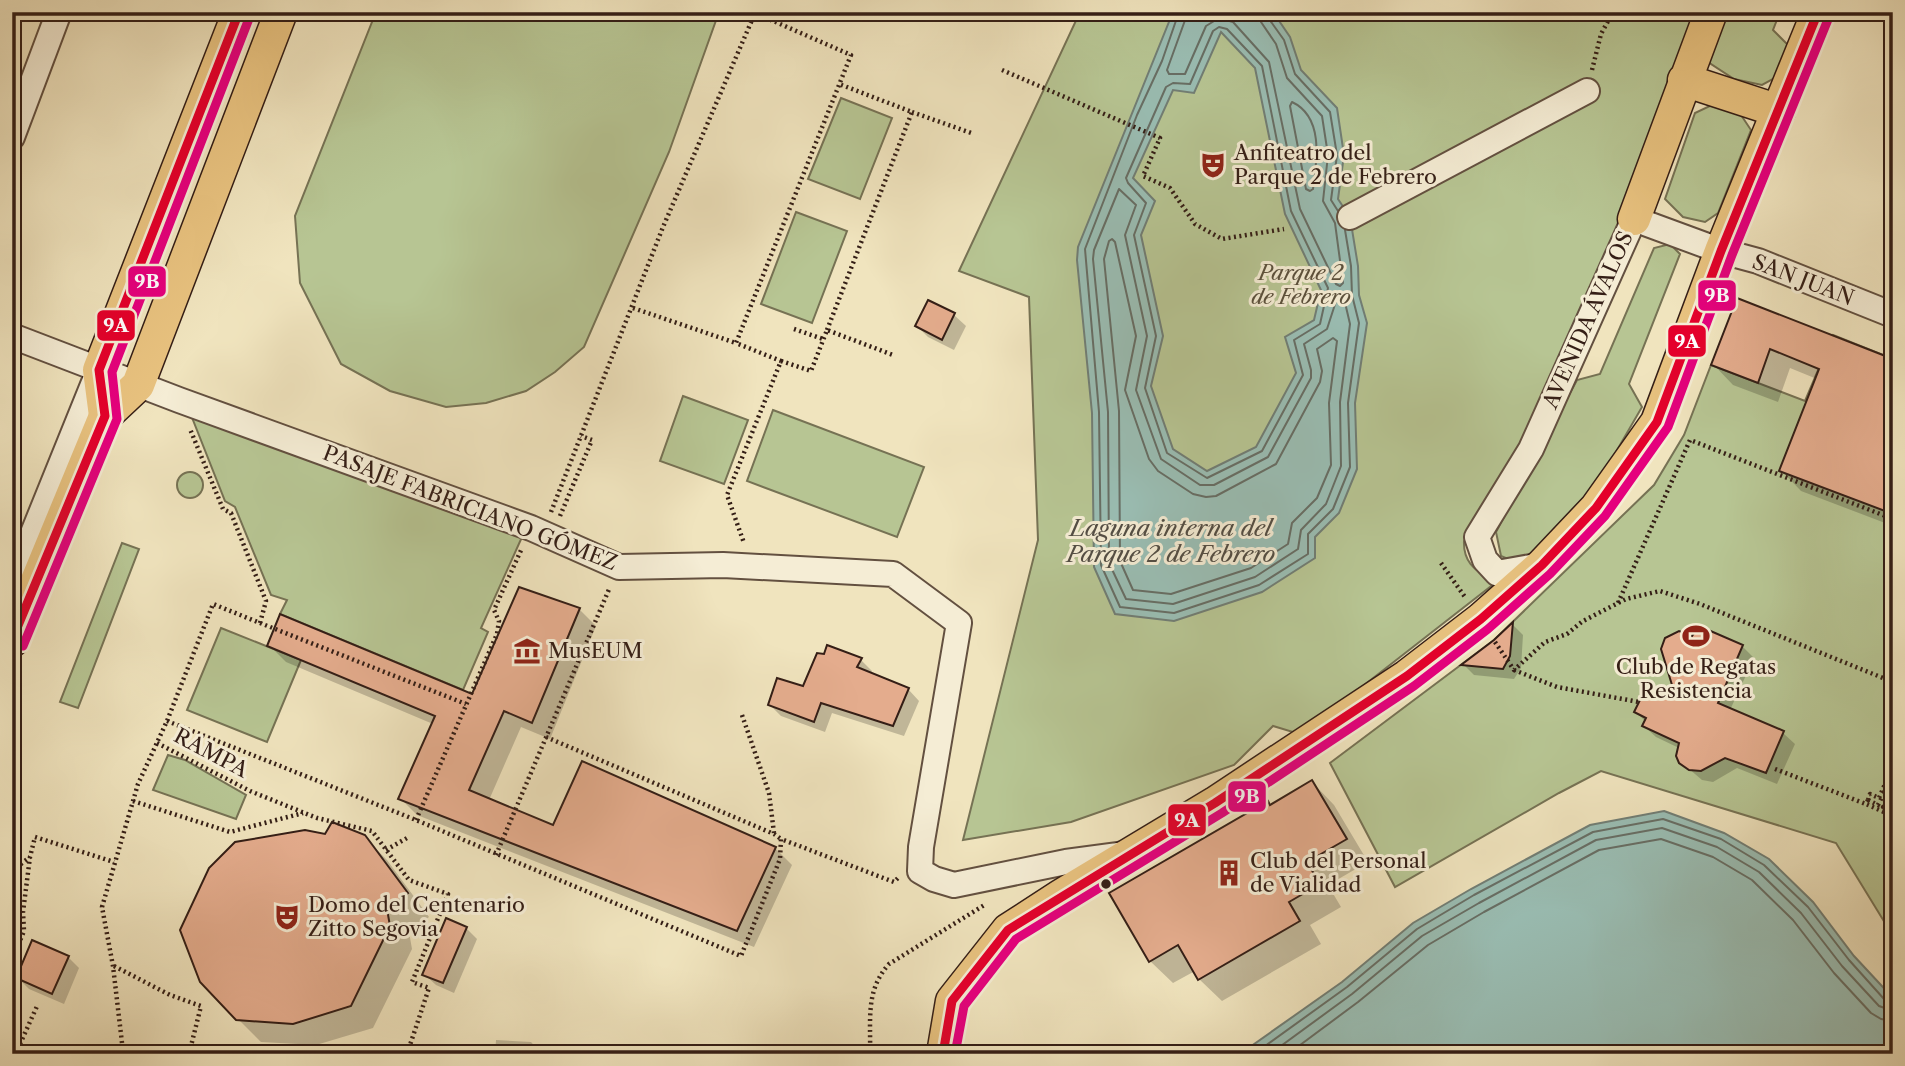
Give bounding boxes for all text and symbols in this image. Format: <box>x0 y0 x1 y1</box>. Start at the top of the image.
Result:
place label: Anfiteatro del Parque 2 de Febrero <box>1233 140 1437 189</box>
theatre icon: Anfiteatro del Parque 2 de Febrero <box>1198 150 1228 180</box>
street label: AVENIDA ÁVALOS <box>1537 227 1638 413</box>
street label: SAN JUAN <box>1749 249 1857 310</box>
park label: Parque 2 de Febrero <box>1251 260 1351 309</box>
line badge: 9B <box>127 265 167 298</box>
text: 9B <box>134 270 160 293</box>
line badge: 9B <box>1697 279 1737 312</box>
text: 9B <box>1704 284 1730 307</box>
line badge: 9A <box>96 309 136 342</box>
text: 9A <box>103 314 130 337</box>
line badge: 9A <box>1667 324 1707 358</box>
text: 9A <box>1674 330 1701 353</box>
street label: PASAJE FABRICIANO GÓMEZ <box>320 440 621 575</box>
water label: Laguna interna del Parque 2 de Febrero <box>1065 514 1276 568</box>
sports icon: Club de Regatas Resistencia <box>1681 621 1711 651</box>
museum icon: MusEUM <box>512 636 542 666</box>
place label: MusEUM <box>548 638 643 663</box>
place label: Club de Regatas Resistencia <box>1616 654 1776 703</box>
street label: RAMPA <box>170 723 253 783</box>
line badge: 9B <box>1227 780 1267 813</box>
text: 9B <box>1234 785 1260 808</box>
line badge: 9A <box>1167 803 1207 837</box>
text: 9A <box>1174 809 1201 832</box>
place label: Club del Personal de Vialidad <box>1250 848 1426 897</box>
building icon: Club del Personal de Vialidad <box>1214 858 1244 888</box>
unlabelled marker <box>1099 877 1113 891</box>
place label: Domo del Centenario Zitto Segovia <box>308 892 525 941</box>
theatre icon: Domo del Centenario Zitto Segovia <box>272 902 302 932</box>

